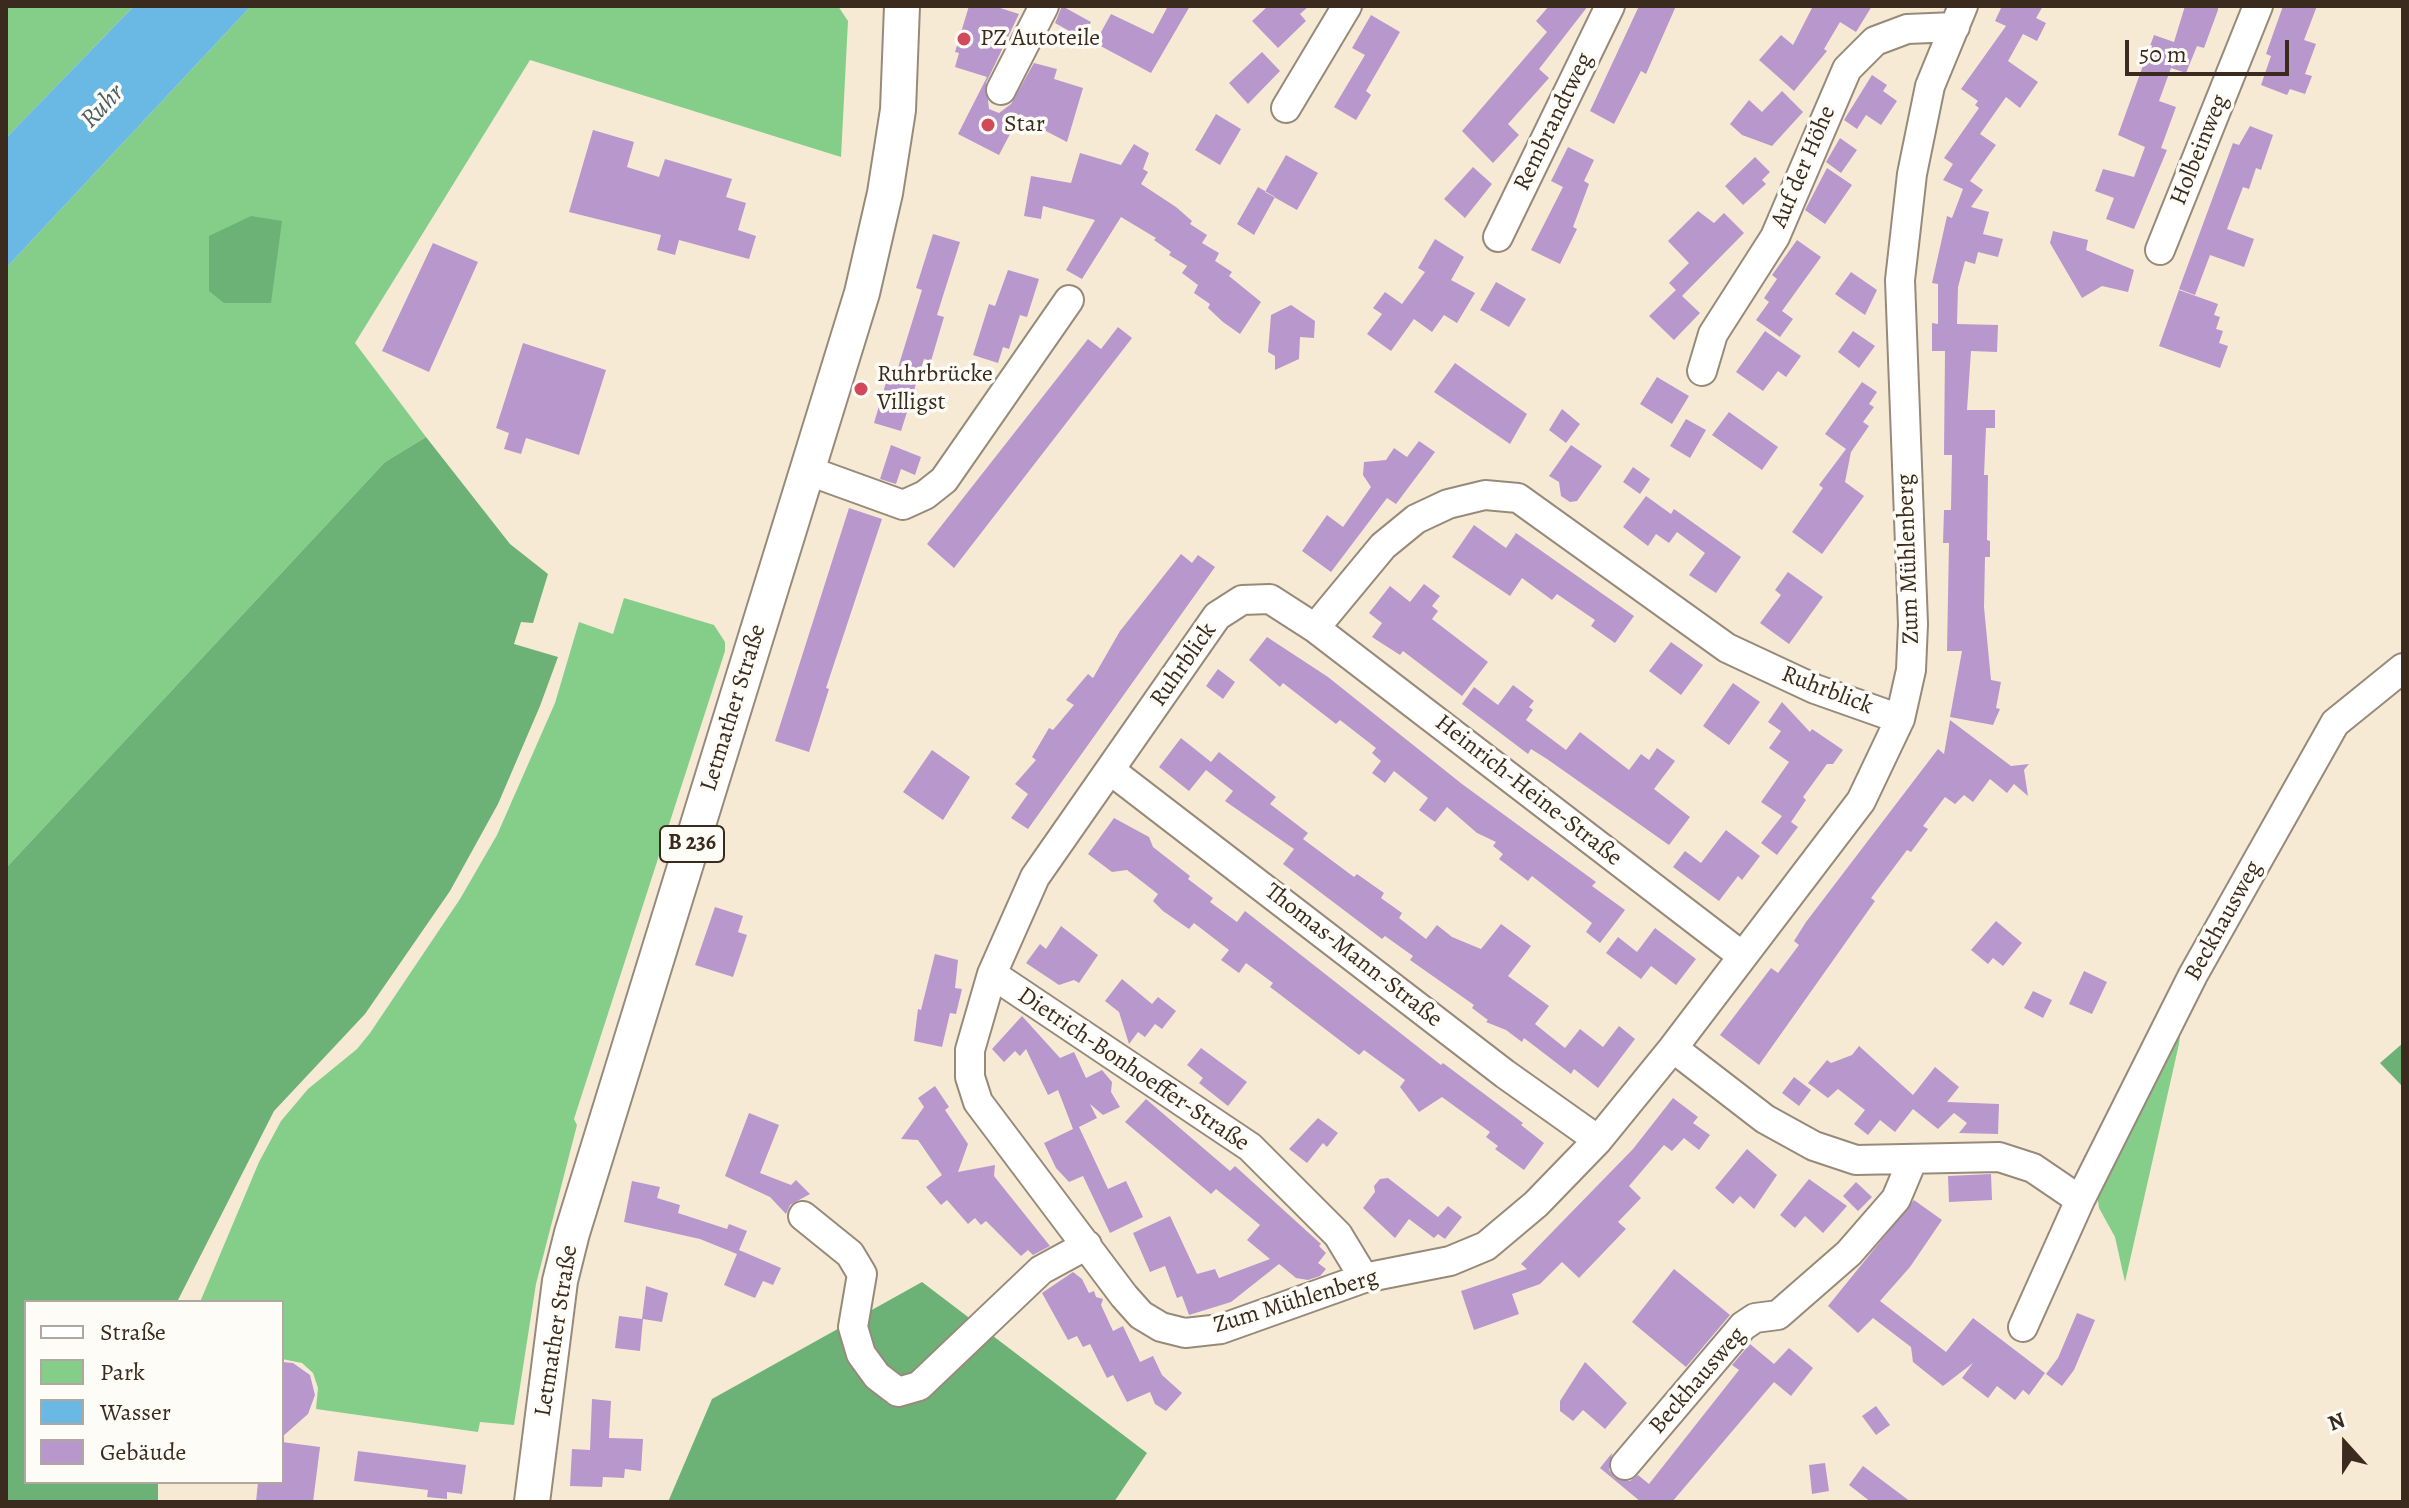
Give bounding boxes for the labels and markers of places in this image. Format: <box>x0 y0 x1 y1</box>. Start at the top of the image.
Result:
place label: PZ Autoteile <box>980 25 1100 53</box>
marker: PZ Autoteile <box>955 30 973 48</box>
place label: Star <box>1004 111 1045 139</box>
marker: Star <box>979 116 997 134</box>
place label: Ruhrbrücke Villigst <box>877 361 993 417</box>
marker: Ruhrbrücke Villigst <box>852 380 870 398</box>

